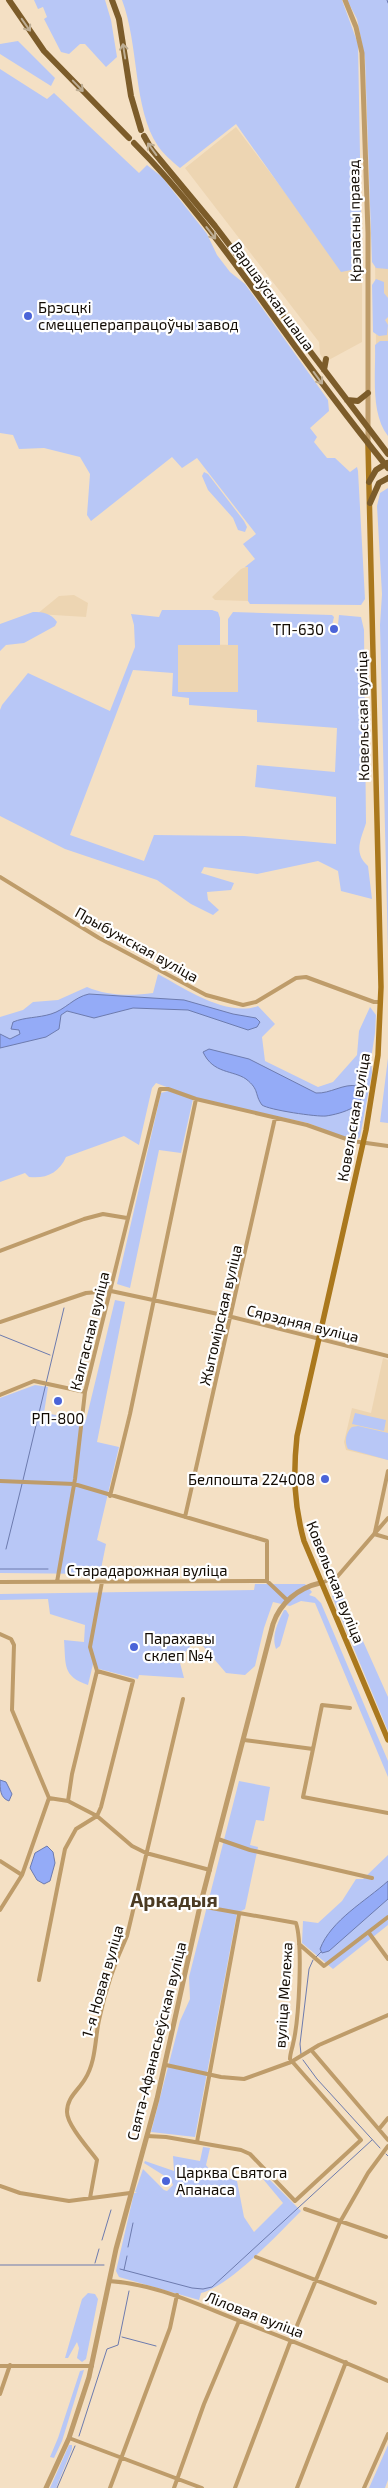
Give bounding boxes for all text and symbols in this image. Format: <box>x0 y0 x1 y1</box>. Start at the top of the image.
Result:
one-way arrow <box>21 18 31 32</box>
one-way arrow <box>118 43 128 59</box>
one-way arrow <box>72 79 84 92</box>
one-way arrow <box>147 142 157 156</box>
street label: Крэпасны праезд <box>344 159 364 282</box>
one-way arrow <box>206 226 217 239</box>
street label: Варшаўская шаша <box>227 238 319 355</box>
place label: Брэсцкі смеццеперапрацоўчы завод <box>38 298 239 334</box>
marker: Брэсцкі смеццеперапрацоўчы завод <box>22 310 34 322</box>
one-way arrow <box>313 371 323 385</box>
place label: ТП-630 <box>273 620 324 638</box>
marker: ТП-630 <box>328 623 340 635</box>
street label: Ковельская вуліца <box>352 651 373 781</box>
street label: Прыбужская вуліца <box>72 903 202 986</box>
street label: Ковельская вуліца <box>333 1051 374 1183</box>
street label: Жытомірская вуліца <box>195 1243 246 1388</box>
street label: Калгасная вуліца <box>66 1270 113 1393</box>
street label: Сярэдняя вуліца <box>245 1300 361 1347</box>
marker: РП-800 <box>52 1395 64 1407</box>
place label: РП-800 <box>32 1409 84 1427</box>
place label: Белпошта 224008 <box>188 1470 315 1488</box>
marker: Белпошта 224008 <box>319 1473 331 1485</box>
street label: Ковельская вуліца <box>302 1518 369 1646</box>
street label: Старадарожная вуліца <box>67 1561 227 1580</box>
place label: Парахавы склеп №4 <box>144 1629 215 1664</box>
marker: Парахавы склеп №4 <box>128 1641 140 1653</box>
district label: Аркадыя <box>130 1887 218 1911</box>
street label: 1-я Новая вуліца <box>77 1923 128 2039</box>
street label: Свята-Афанасьеўская вуліца <box>123 1940 190 2142</box>
street label: вуліца Мележа <box>270 1941 297 2049</box>
place label: Царква Святога Апанаса <box>176 2163 287 2198</box>
marker: Царква Святога Апанаса <box>160 2175 172 2187</box>
street label: Ліловая вуліца <box>203 2287 307 2342</box>

